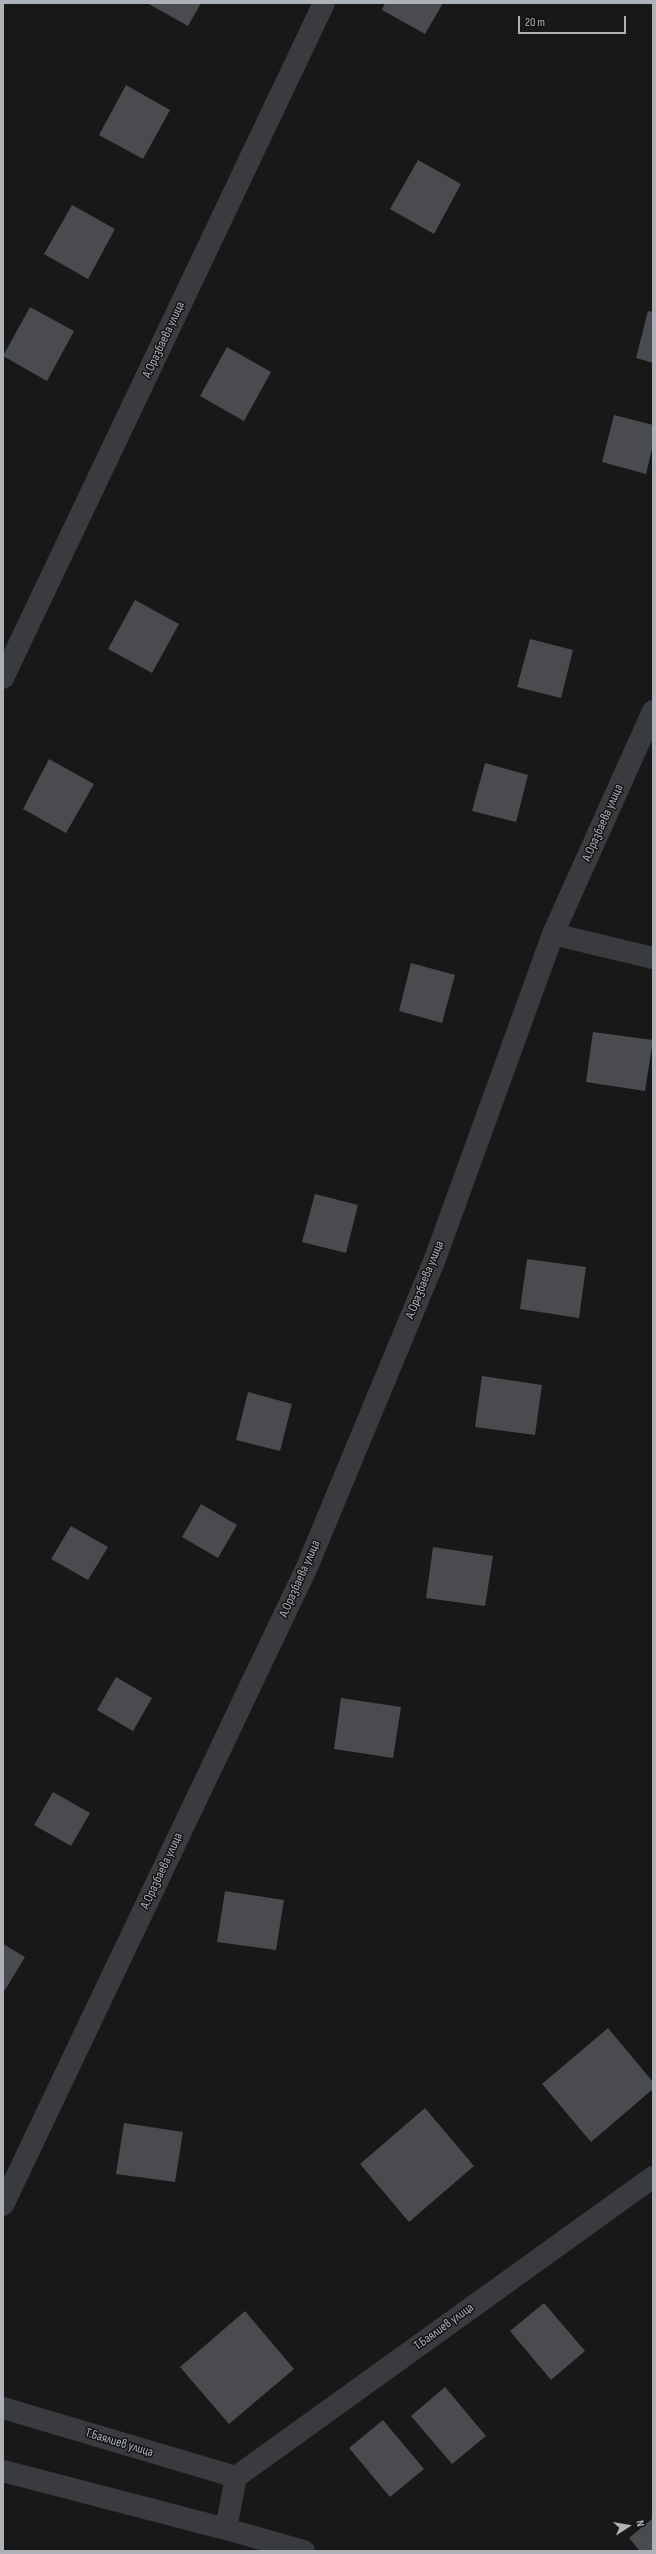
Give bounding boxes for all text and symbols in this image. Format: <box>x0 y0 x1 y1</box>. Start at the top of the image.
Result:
scale bar <box>520 8 628 34</box>
text: 20 m <box>525 15 545 30</box>
street label: А.Оразбаева улица <box>139 299 189 381</box>
street label: А.Оразбаева улица <box>579 782 627 864</box>
street label: А.Оразбаева улица <box>402 1239 448 1321</box>
street label: А.Оразбаева улица <box>276 1538 324 1620</box>
street label: А.Оразбаева улица <box>137 1830 187 1912</box>
street label: Т.Баялиев улица <box>411 2300 477 2354</box>
street label: Т.Баялиев улица <box>83 2425 155 2461</box>
north arrow <box>608 2506 648 2546</box>
text: N <box>633 2519 647 2528</box>

